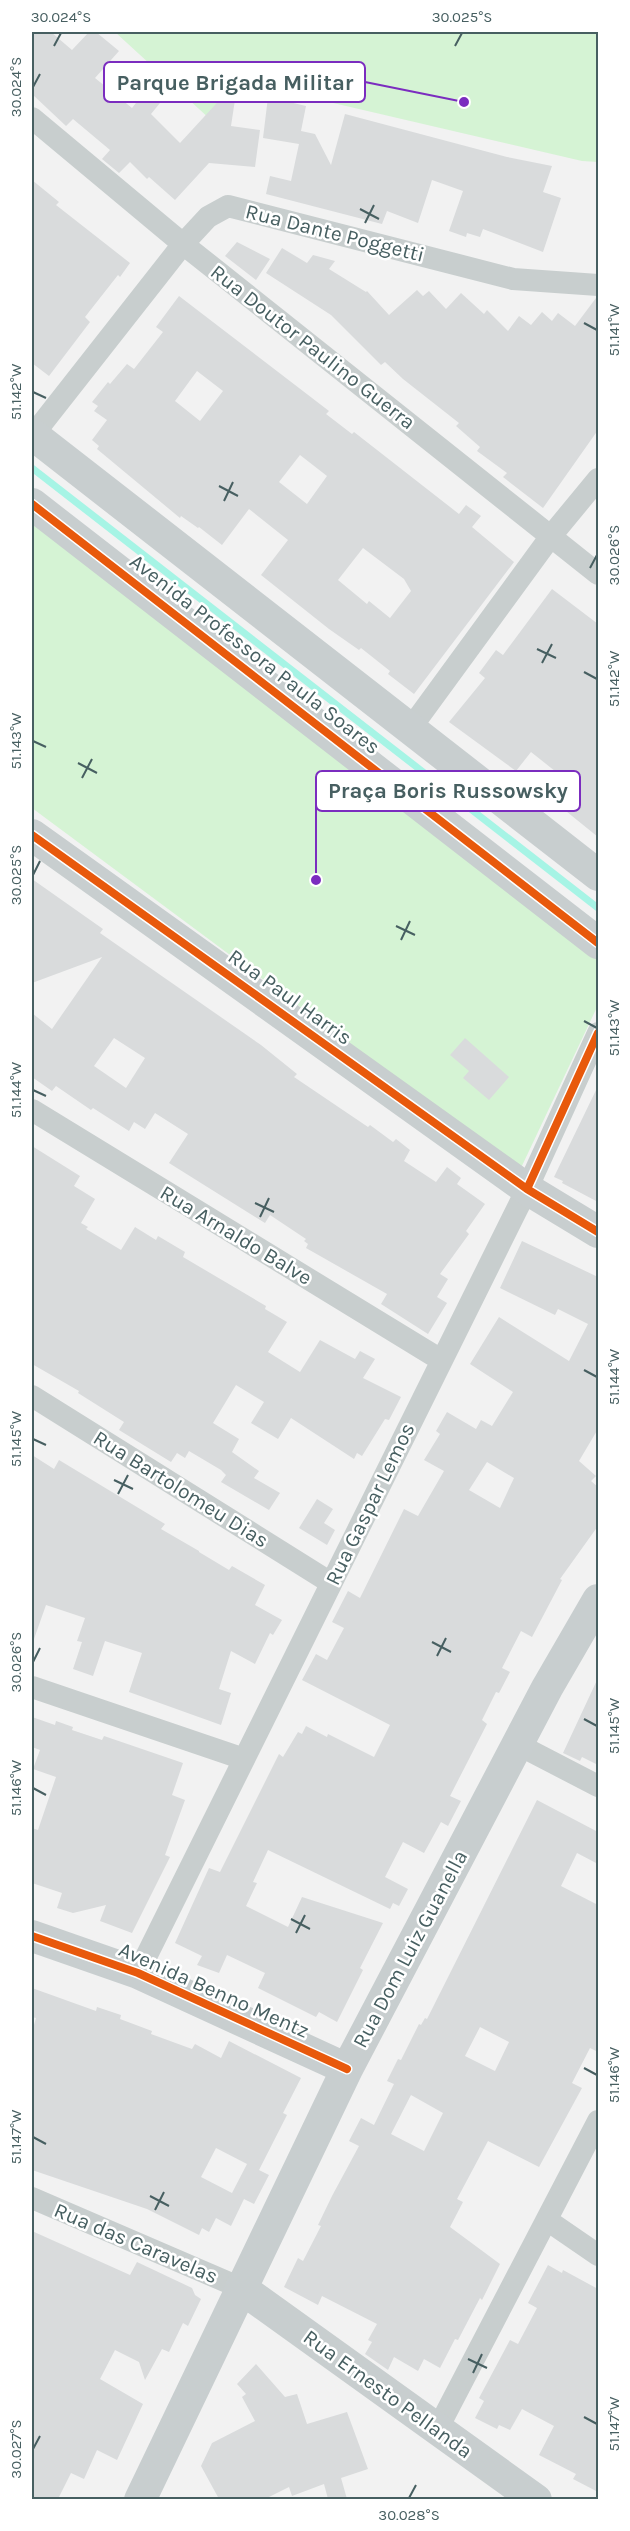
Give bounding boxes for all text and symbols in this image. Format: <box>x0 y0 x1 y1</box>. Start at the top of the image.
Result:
text: 30.024°S <box>31 8 91 26</box>
text: 30.025°S <box>432 8 492 26</box>
text: 30.024°S <box>7 57 25 117</box>
callout: Parque Brigada Militar <box>104 62 365 102</box>
text: Parque Brigada Militar <box>117 70 354 96</box>
street label: Rua Dante Poggetti <box>243 199 427 267</box>
street label: Rua Doutor Paulino Guerra <box>206 260 420 434</box>
text: 51.141°W <box>605 303 623 356</box>
text: 51.142°W <box>7 363 25 420</box>
text: 30.026°S <box>605 525 623 585</box>
street label: Avenida Professora Paula Soares <box>125 549 385 759</box>
text: 51.142°W <box>605 650 623 707</box>
text: 51.143°W <box>7 712 25 769</box>
callout: Praça Boris Russowsky <box>316 771 580 811</box>
text: Praça Boris Russowsky <box>328 778 568 804</box>
text: 30.025°S <box>7 845 25 905</box>
street label: Rua Paul Harris <box>223 944 357 1050</box>
text: 51.143°W <box>605 999 623 1056</box>
text: 51.144°W <box>7 1061 25 1118</box>
street label: Rua Arnaldo Balve <box>156 1180 316 1290</box>
text: 51.144°W <box>605 1348 623 1405</box>
text: 51.145°W <box>7 1410 25 1467</box>
street label: Rua Gaspar Lemos <box>320 1419 420 1589</box>
street label: Rua Bartolomeu Dias <box>89 1425 273 1553</box>
text: 30.026°S <box>7 1632 25 1692</box>
text: 51.145°W <box>605 1697 623 1754</box>
text: 51.146°W <box>7 1759 25 1816</box>
street label: Rua Dom Luiz Guanella <box>348 1846 472 2052</box>
street label: Avenida Benno Mentz <box>115 1937 313 2043</box>
text: 51.146°W <box>605 2046 623 2103</box>
text: 51.147°W <box>7 2109 25 2165</box>
street label: Rua das Caravelas <box>51 2198 221 2288</box>
street label: Rua Ernesto Pellanda <box>299 2325 477 2463</box>
text: 51.147°W <box>605 2396 623 2452</box>
text: 30.027°S <box>7 2419 25 2479</box>
text: 30.028°S <box>378 2506 440 2524</box>

